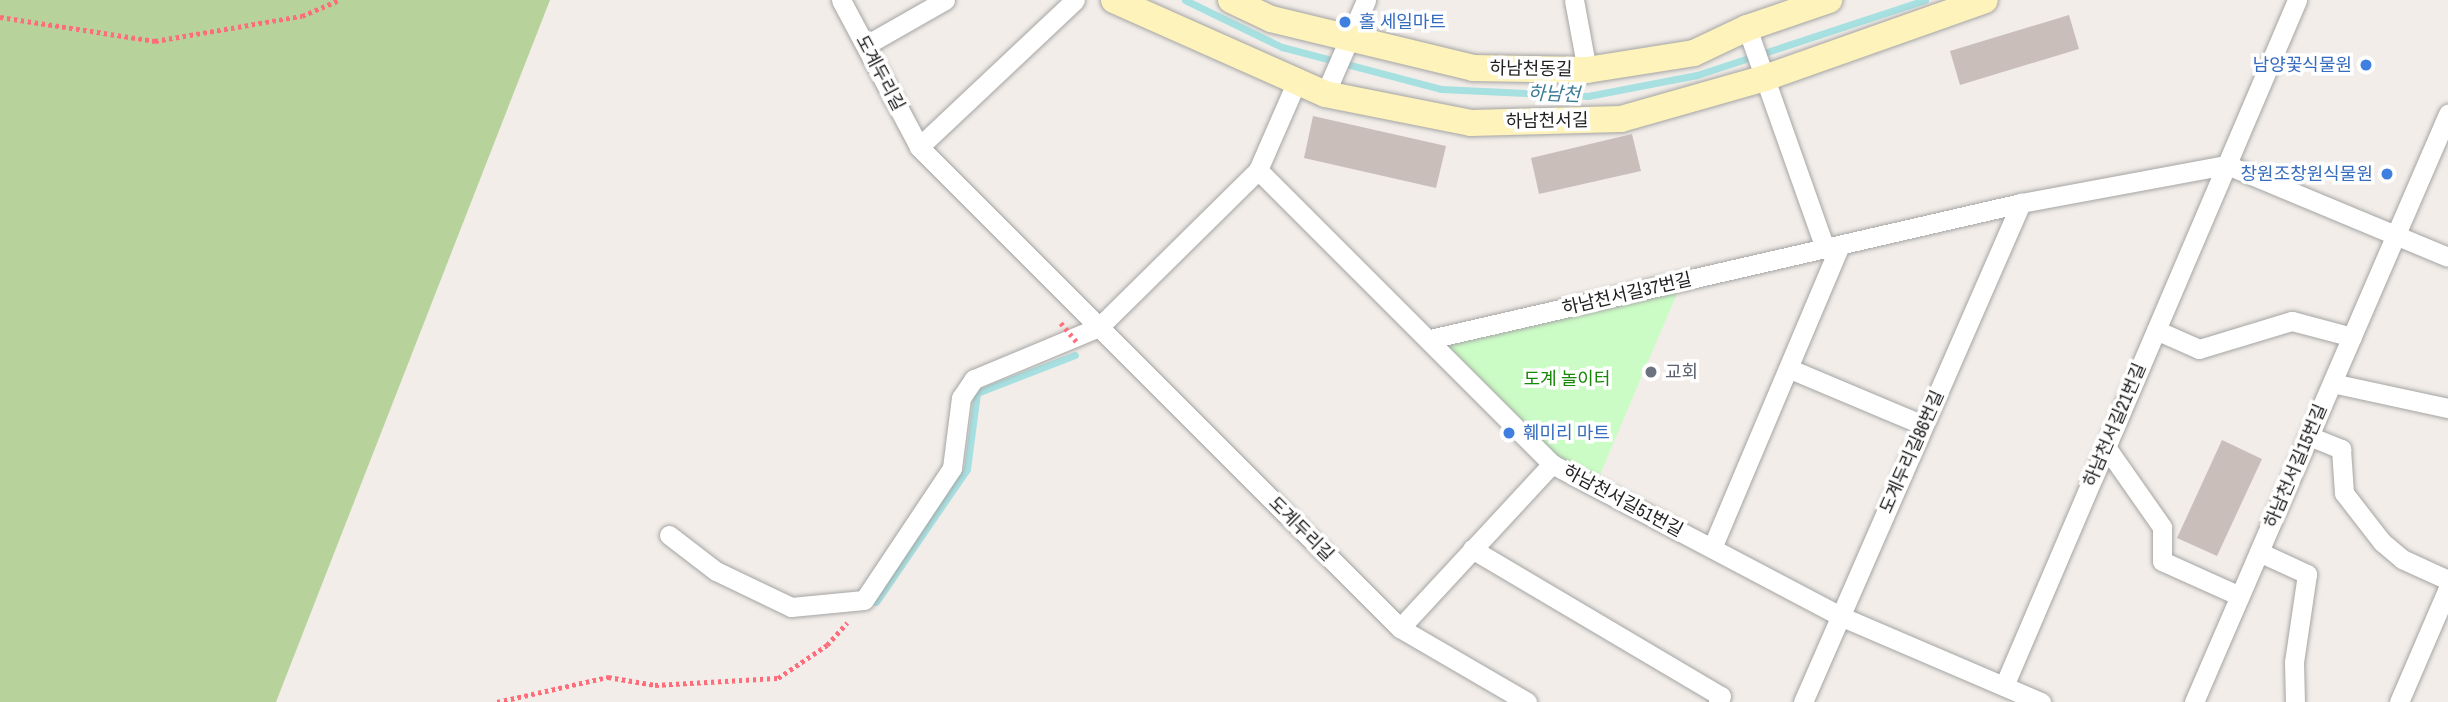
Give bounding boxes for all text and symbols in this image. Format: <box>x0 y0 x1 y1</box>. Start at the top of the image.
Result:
place label: 홀 세일마트 <box>1359 11 1446 33</box>
marker: 홀 세일마트 <box>1337 14 1353 30</box>
street label: 도계두리길 <box>851 31 909 115</box>
place label: 남양꽃식물원 <box>2253 54 2352 76</box>
street label: 하남천동길 <box>1489 57 1573 81</box>
marker: 남양꽃식물원 <box>2358 57 2374 73</box>
water label: 하남천 <box>1527 82 1581 106</box>
street label: 하남천서길 <box>1505 109 1589 133</box>
place label: 창원조창원식물원 <box>2241 163 2373 185</box>
marker: 창원조창원식물원 <box>2379 166 2395 182</box>
street label: 하남천서길37번길 <box>1560 269 1694 319</box>
street label: 하남천서길21번길 <box>2079 360 2151 490</box>
place label: 교회 <box>1665 361 1698 383</box>
marker: 교회 <box>1643 364 1659 380</box>
park label: 도계 놀이터 <box>1524 368 1610 390</box>
street label: 도계두리길86번길 <box>1875 387 1949 517</box>
street label: 하남천서길15번길 <box>2260 401 2332 531</box>
place label: 훼미리 마트 <box>1523 422 1610 444</box>
marker: 훼미리 마트 <box>1501 425 1517 441</box>
street label: 하남천서길51번길 <box>1560 460 1686 542</box>
street label: 도계두리길 <box>1264 492 1338 566</box>

